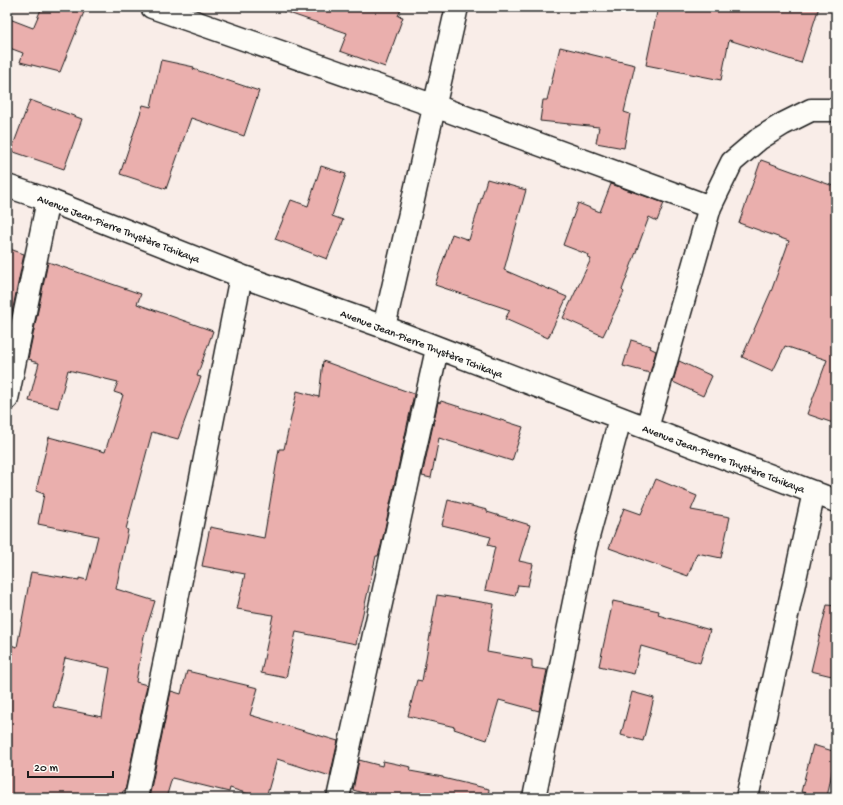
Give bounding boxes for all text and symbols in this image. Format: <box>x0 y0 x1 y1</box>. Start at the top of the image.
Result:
street label: Avenue Jean-Pierre Thystère Tchikaya <box>35 193 202 267</box>
street label: Avenue Jean-Pierre Thystère Tchikaya <box>338 308 505 382</box>
street label: Avenue Jean-Pierre Thystère Tchikaya <box>640 423 807 497</box>
scale bar <box>28 753 113 779</box>
text: 20 m <box>34 762 59 776</box>

